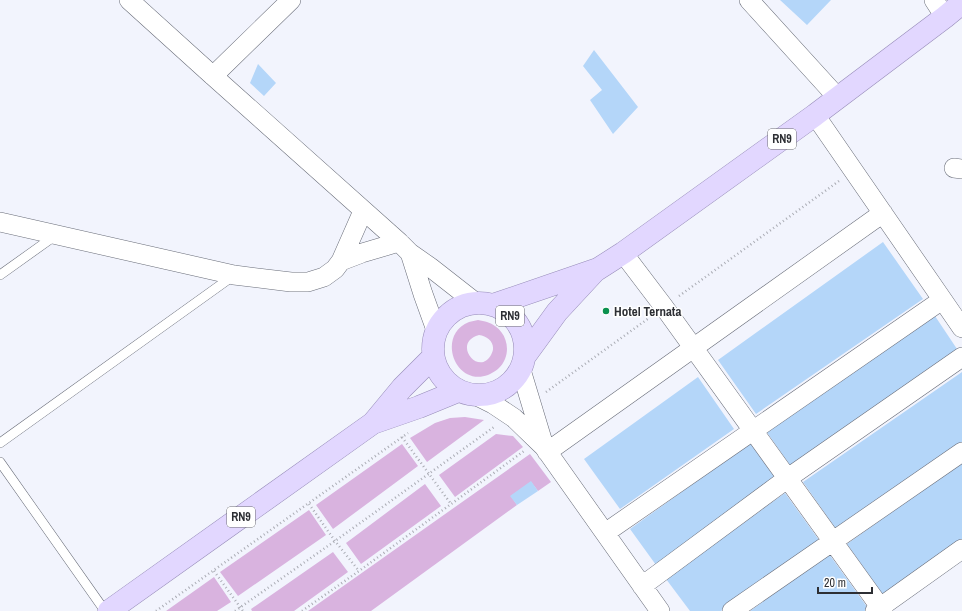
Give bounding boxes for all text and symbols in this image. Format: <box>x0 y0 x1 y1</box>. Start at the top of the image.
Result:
road number: RN9 <box>768 129 796 149</box>
place label: Hotel Ternata <box>614 303 681 320</box>
road number: RN9 <box>496 306 524 326</box>
marker: Hotel Ternata <box>601 306 611 316</box>
road number: RN9 <box>227 507 255 527</box>
scale bar <box>818 569 872 595</box>
text: 20 m <box>824 575 846 591</box>

